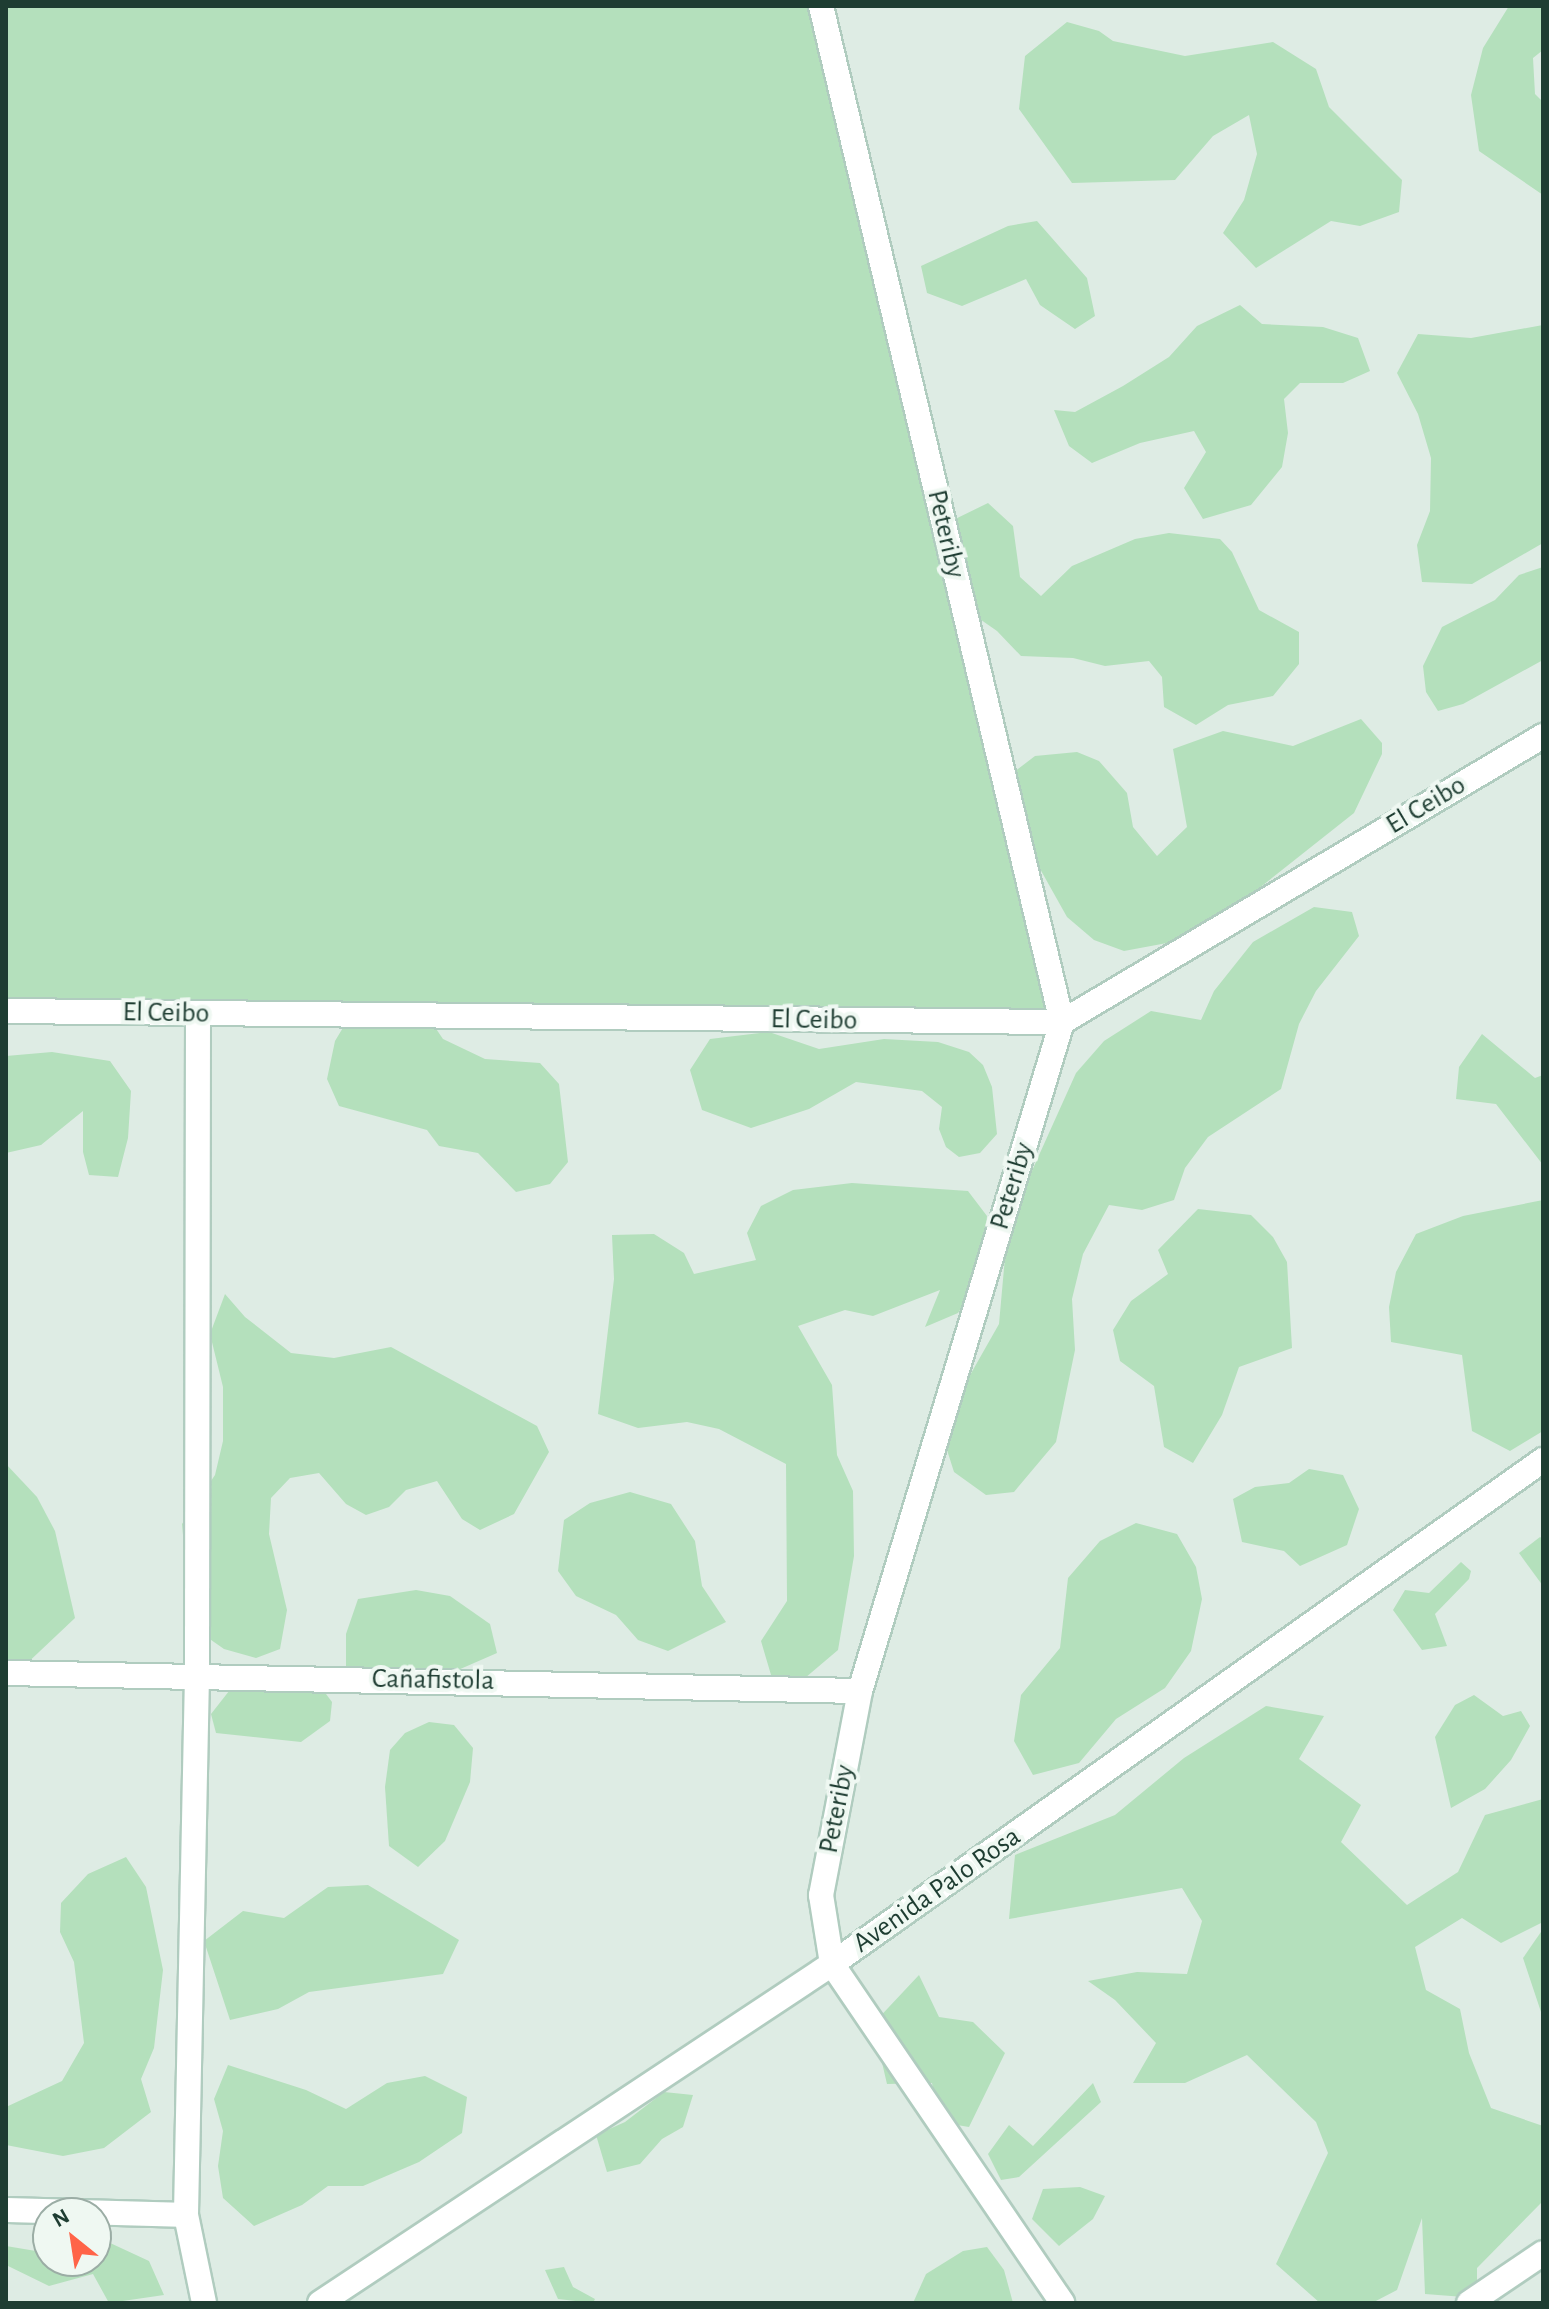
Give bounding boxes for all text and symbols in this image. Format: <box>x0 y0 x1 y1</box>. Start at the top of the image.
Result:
street label: Peteriby <box>920 487 972 581</box>
street label: El Ceibo <box>1380 768 1472 842</box>
street label: El Ceibo <box>122 995 210 1031</box>
street label: El Ceibo <box>770 1002 858 1038</box>
street label: Peteriby <box>983 1138 1041 1234</box>
street label: Cañafistola <box>372 1662 494 1698</box>
street label: Peteriby <box>812 1762 862 1856</box>
street label: Avenida Palo Rosa <box>847 1820 1027 1960</box>
north arrow <box>32 2197 112 2277</box>
text: N <box>49 2205 73 2231</box>

